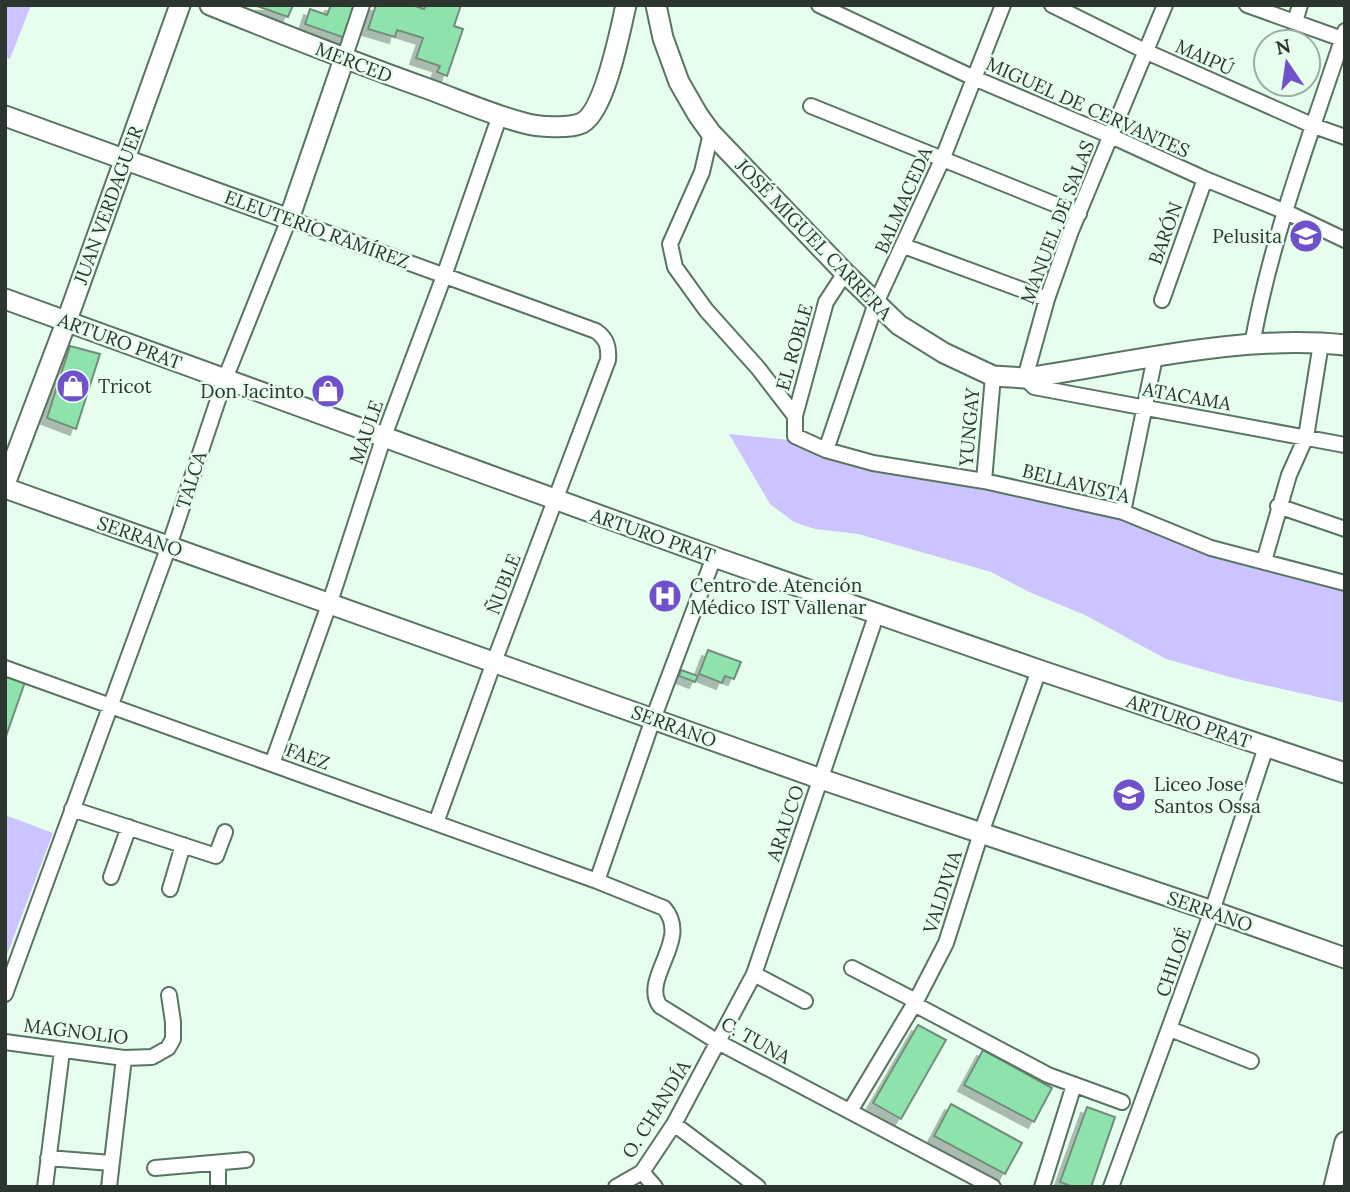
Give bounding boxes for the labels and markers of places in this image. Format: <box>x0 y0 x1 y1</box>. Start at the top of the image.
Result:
school or university icon: Pelusita <box>1287 217 1325 255</box>
place label: Pelusita <box>1212 224 1282 248</box>
shop icon: Tricot <box>54 367 92 405</box>
shop icon: Don Jacinto <box>309 372 347 410</box>
place label: Tricot <box>98 374 153 398</box>
place label: Don Jacinto <box>200 379 304 403</box>
place label: Centro de Atención Médico IST Vallenar <box>690 573 867 619</box>
hospital icon: Centro de Atención Médico IST Vallenar <box>646 577 684 615</box>
place label: Liceo Jose Santos Ossa <box>1154 772 1261 818</box>
school or university icon: Liceo Jose Santos Ossa <box>1110 776 1148 814</box>

